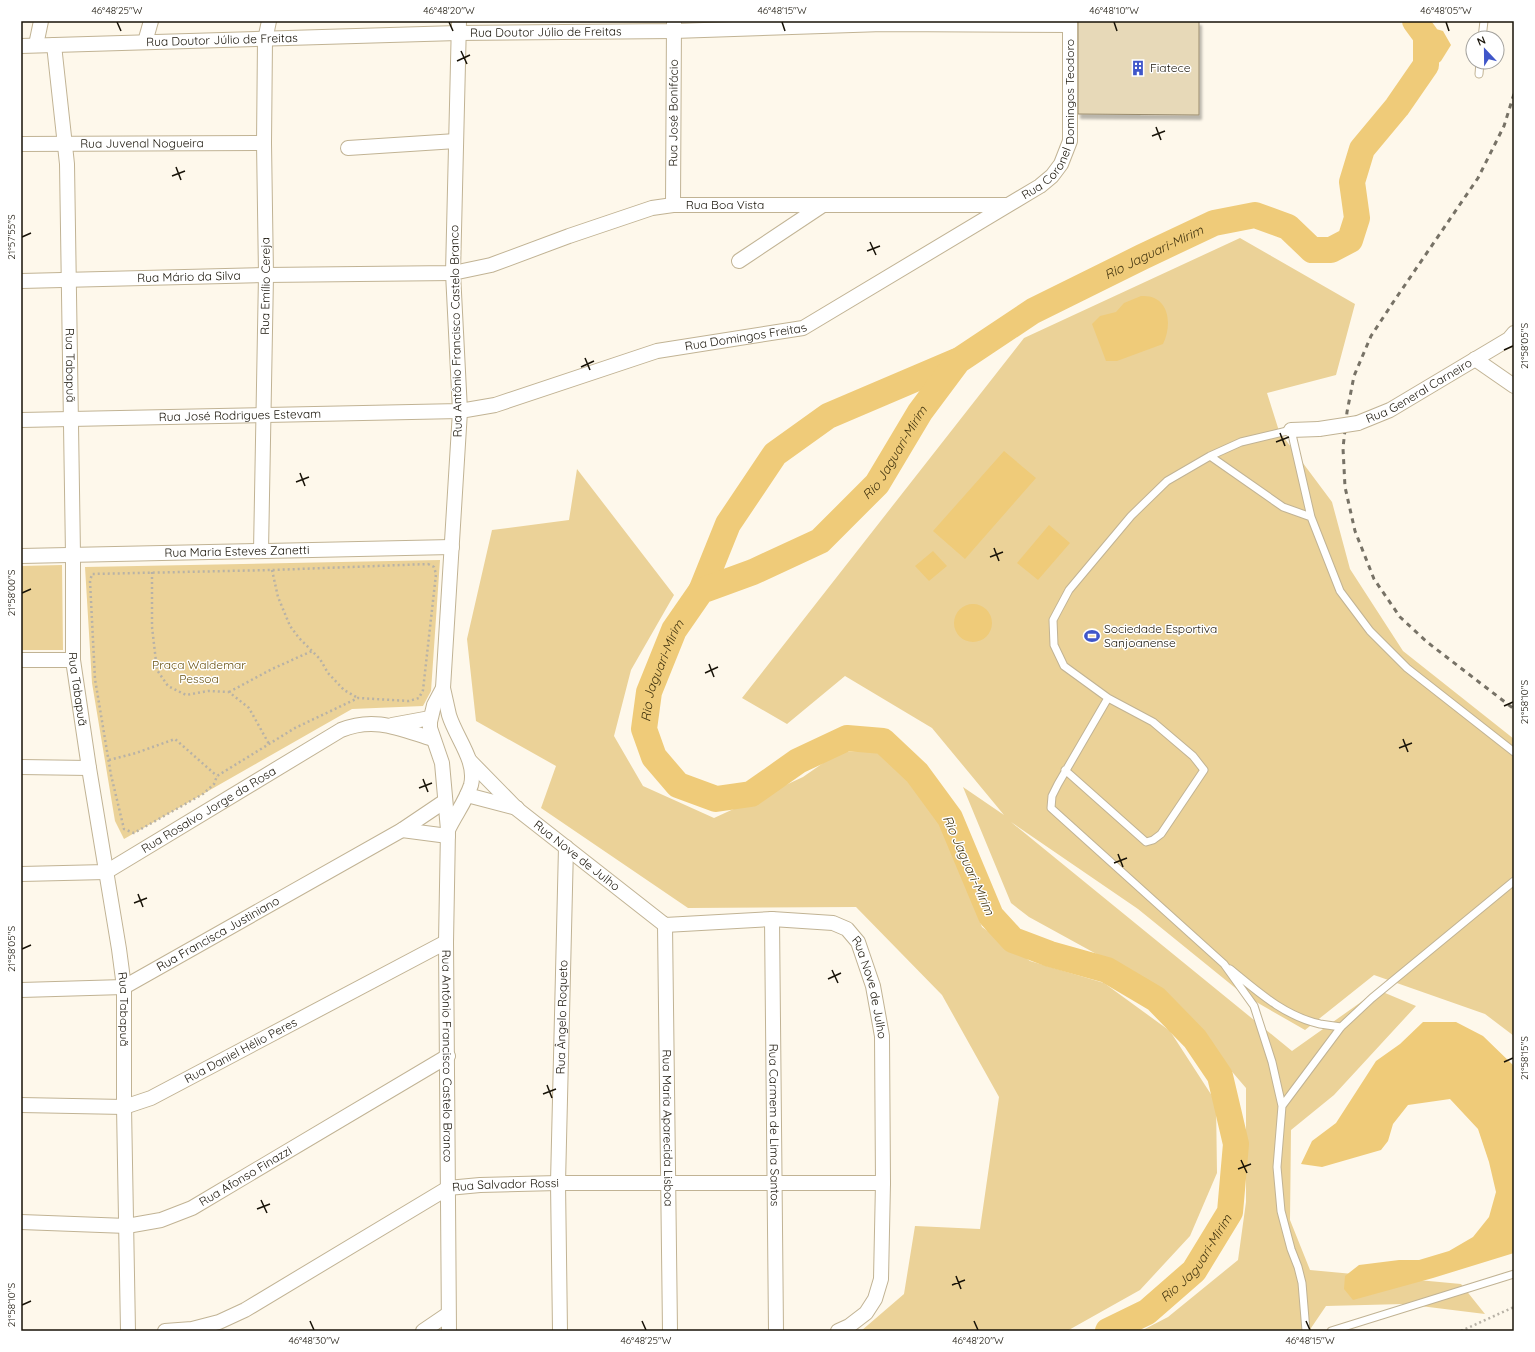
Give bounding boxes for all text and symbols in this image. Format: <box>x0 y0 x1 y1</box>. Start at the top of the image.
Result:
text: 46°48'25"W <box>91 4 143 17</box>
text: 46°48'20"W <box>423 4 475 17</box>
text: 46°48'15"W <box>757 4 807 17</box>
text: 46°48'10"W <box>1089 4 1139 17</box>
text: 46°48'05"W <box>1420 4 1472 17</box>
street label: Rua Doutor Júlio de Freitas <box>470 23 622 40</box>
street label: Rua Doutor Júlio de Freitas <box>146 30 298 49</box>
north arrow <box>1465 30 1505 70</box>
text: N <box>1475 33 1488 49</box>
street label: Rua Coronel Domingos Teodoro <box>1018 39 1077 202</box>
street label: Rua José Bonifácio <box>665 59 681 167</box>
building icon: Fiatece <box>1129 59 1147 77</box>
place label: Fiatece <box>1150 60 1191 75</box>
street label: Rua Juvenal Nogueira <box>80 135 204 151</box>
street label: Rua Boa Vista <box>686 197 764 212</box>
text: 21°57'55"S <box>5 214 18 260</box>
water label: Rio Jaguari-Mirim <box>1102 221 1207 282</box>
street label: Rua Antônio Francisco Castelo Branco <box>446 225 465 437</box>
street label: Rua Emílio Cereja <box>257 237 273 335</box>
street label: Rua Mário da Silva <box>137 268 241 285</box>
street label: Rua Domingos Freitas <box>684 319 810 354</box>
text: 21°58'05"S <box>1518 323 1531 369</box>
street label: Rua Tabapuã <box>63 328 79 403</box>
street label: Rua General Carneiro <box>1364 355 1475 426</box>
water label: Rio Jaguari-Mirim <box>859 402 931 502</box>
street label: Rua José Rodrigues Estevam <box>159 406 321 424</box>
street label: Rua Maria Esteves Zanetti <box>164 542 310 560</box>
text: 21°58'00"S <box>5 569 18 616</box>
water label: Rio Jaguari-Mirim <box>637 615 688 723</box>
place label: Sociedade Esportiva Sanjoanense <box>1104 621 1217 650</box>
sports icon: Sociedade Esportiva Sanjoanense <box>1083 627 1101 645</box>
street label: Rua Tabapuã <box>66 652 91 727</box>
park label: Praça Waldemar Pessoa <box>152 657 246 686</box>
text: 21°58'10"S <box>1518 679 1531 724</box>
street label: Rua Rosalvo Jorge da Rosa <box>138 763 279 856</box>
water label: Rio Jaguari-Mirim <box>940 813 999 918</box>
street label: Rua Nove de Julho <box>531 817 623 894</box>
street label: Rua Francisca Justiniano <box>154 893 282 974</box>
text: 21°58'05"S <box>5 926 18 972</box>
street label: Rua Nove de Julho <box>849 933 890 1040</box>
street label: Rua Antônio Francisco Castelo Branco <box>439 950 456 1162</box>
street label: Rua Ângelo Roqueto <box>553 960 570 1075</box>
street label: Rua Tabapuã <box>115 971 132 1047</box>
street label: Rua Daniel Hélio Peres <box>182 1014 300 1086</box>
text: 21°58'15"S <box>1518 1036 1531 1080</box>
street label: Rua Carmem de Lima Santos <box>766 1044 783 1207</box>
street label: Rua Maria Aparecida Lisboa <box>660 1049 676 1206</box>
street label: Rua Afonso Finazzi <box>196 1143 294 1209</box>
street label: Rua Salvador Rossi <box>451 1175 559 1195</box>
water label: Rio Jaguari-Mirim <box>1157 1210 1235 1305</box>
text: 21°58'10"S <box>5 1282 18 1327</box>
text: 46°48'30"W <box>288 1334 340 1347</box>
text: 46°48'25"W <box>620 1334 672 1347</box>
text: 46°48'20"W <box>952 1334 1004 1347</box>
text: 46°48'15"W <box>1285 1334 1335 1347</box>

